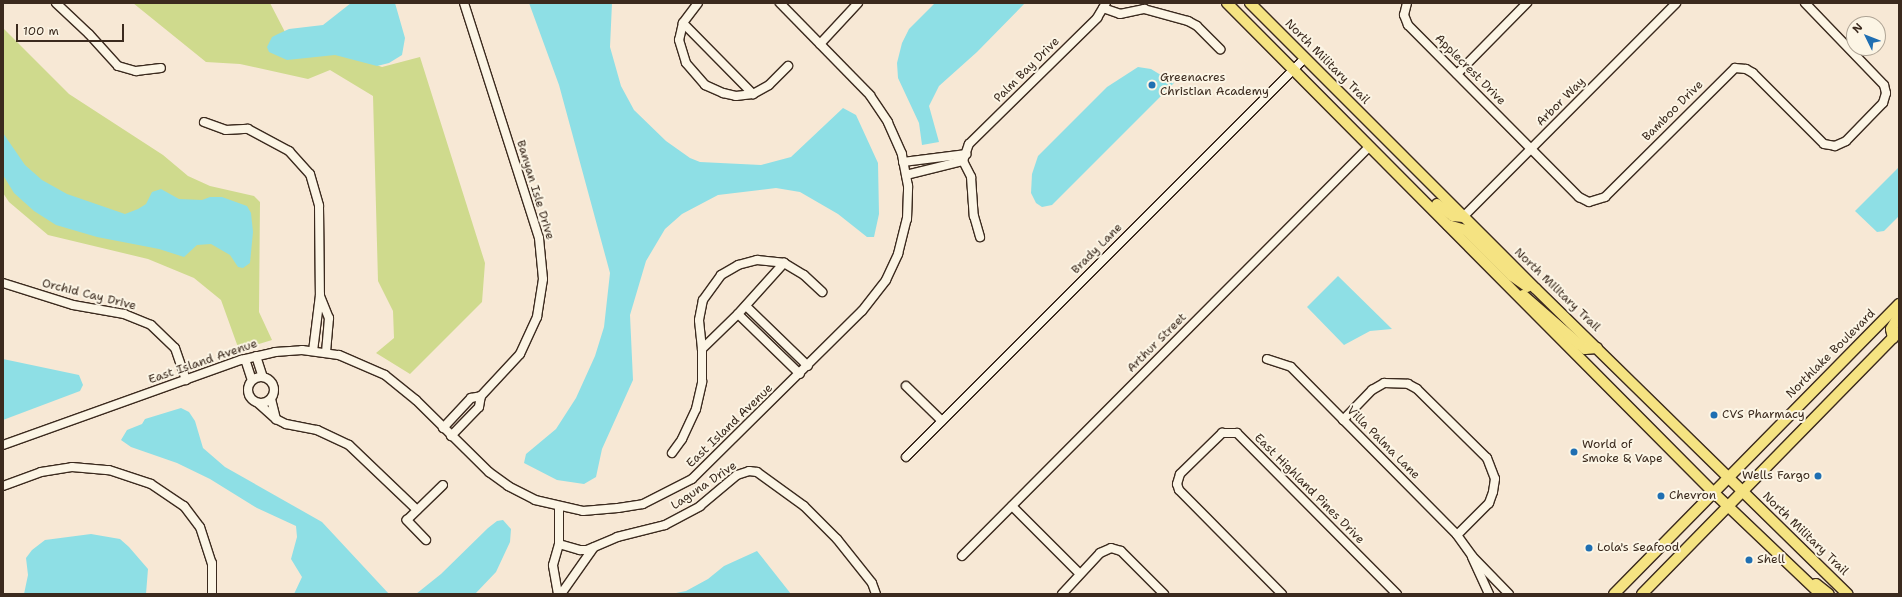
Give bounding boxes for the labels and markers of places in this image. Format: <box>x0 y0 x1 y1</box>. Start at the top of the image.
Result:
place label: Greenacres Christian Academy <box>1160 71 1269 99</box>
marker: Greenacres Christian Academy <box>1147 80 1157 90</box>
place label: CVS Pharmacy <box>1722 408 1805 422</box>
marker: CVS Pharmacy <box>1709 410 1719 420</box>
place label: World of Smoke & Vape <box>1582 438 1663 466</box>
marker: World of Smoke & Vape <box>1569 447 1579 457</box>
place label: Wells Fargo <box>1742 469 1810 483</box>
marker: Wells Fargo <box>1813 471 1823 481</box>
place label: Chevron <box>1669 489 1716 503</box>
marker: Chevron <box>1656 491 1666 501</box>
place label: Lola's Seafood <box>1597 541 1679 555</box>
marker: Lola's Seafood <box>1584 543 1594 553</box>
place label: Shell <box>1757 553 1785 567</box>
marker: Shell <box>1744 555 1754 565</box>

